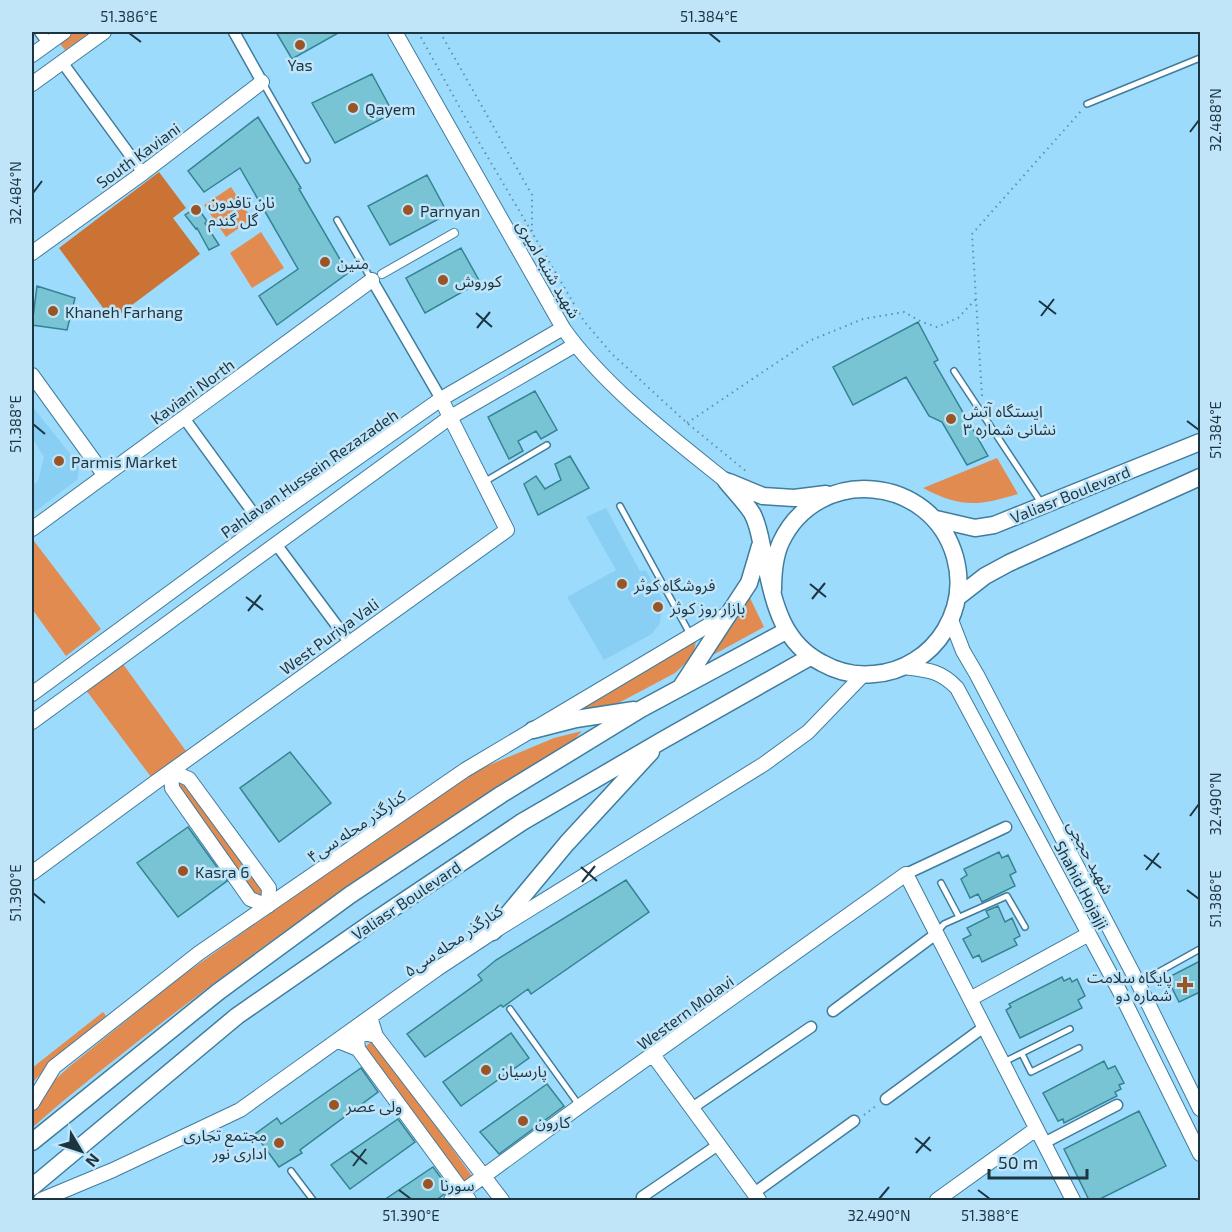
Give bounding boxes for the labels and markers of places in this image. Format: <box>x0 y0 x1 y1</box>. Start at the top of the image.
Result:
marker: Yas <box>293 38 307 52</box>
place label: Yas <box>287 55 313 74</box>
place label: Qayem <box>365 99 415 119</box>
marker: Qayem <box>346 101 360 115</box>
place label: نان تافدون گل گندم <box>208 192 275 233</box>
place label: Parnyan <box>420 201 480 220</box>
marker: نان تافدون گل گندم <box>189 203 203 217</box>
marker: Parnyan <box>401 203 415 217</box>
place label: متین <box>337 253 369 273</box>
marker: متین <box>318 255 332 269</box>
place label: کوروش <box>455 271 502 291</box>
marker: کوروش <box>436 273 450 287</box>
place label: Khaneh Farhang <box>65 302 183 321</box>
marker: Khaneh Farhang <box>46 304 60 318</box>
place label: ایستگاه آتش نشانی شماره ۳ <box>963 401 1056 439</box>
marker: ایستگاه آتش نشانی شماره ۳ <box>944 412 958 426</box>
place label: Parmis Market <box>71 452 177 471</box>
marker: Parmis Market <box>52 454 66 468</box>
place label: فروشگاه کوثر <box>633 575 715 595</box>
marker: فروشگاه کوثر <box>615 577 629 591</box>
place label: بازار روز کوثر <box>669 598 745 618</box>
marker: بازار روز کوثر <box>651 600 665 614</box>
place label: Kasra 6 <box>195 862 249 881</box>
marker: Kasra 6 <box>176 864 190 878</box>
place label: پایگاه سلامت شماره دو <box>1087 967 1172 1005</box>
marker: پایگاه سلامت شماره دو <box>1176 976 1194 994</box>
place label: پارسیان <box>498 1061 547 1082</box>
marker: پارسیان <box>479 1063 493 1077</box>
place label: ولی عصر <box>345 1096 402 1116</box>
marker: ولی عصر <box>327 1098 341 1112</box>
place label: کارون <box>535 1112 571 1132</box>
marker: کارون <box>516 1114 530 1128</box>
place label: مجتمع تجاری اداری نور <box>183 1125 267 1163</box>
marker: مجتمع تجاری اداری نور <box>272 1136 286 1150</box>
place label: سورنا <box>440 1175 474 1195</box>
marker: سورنا <box>421 1177 435 1191</box>

